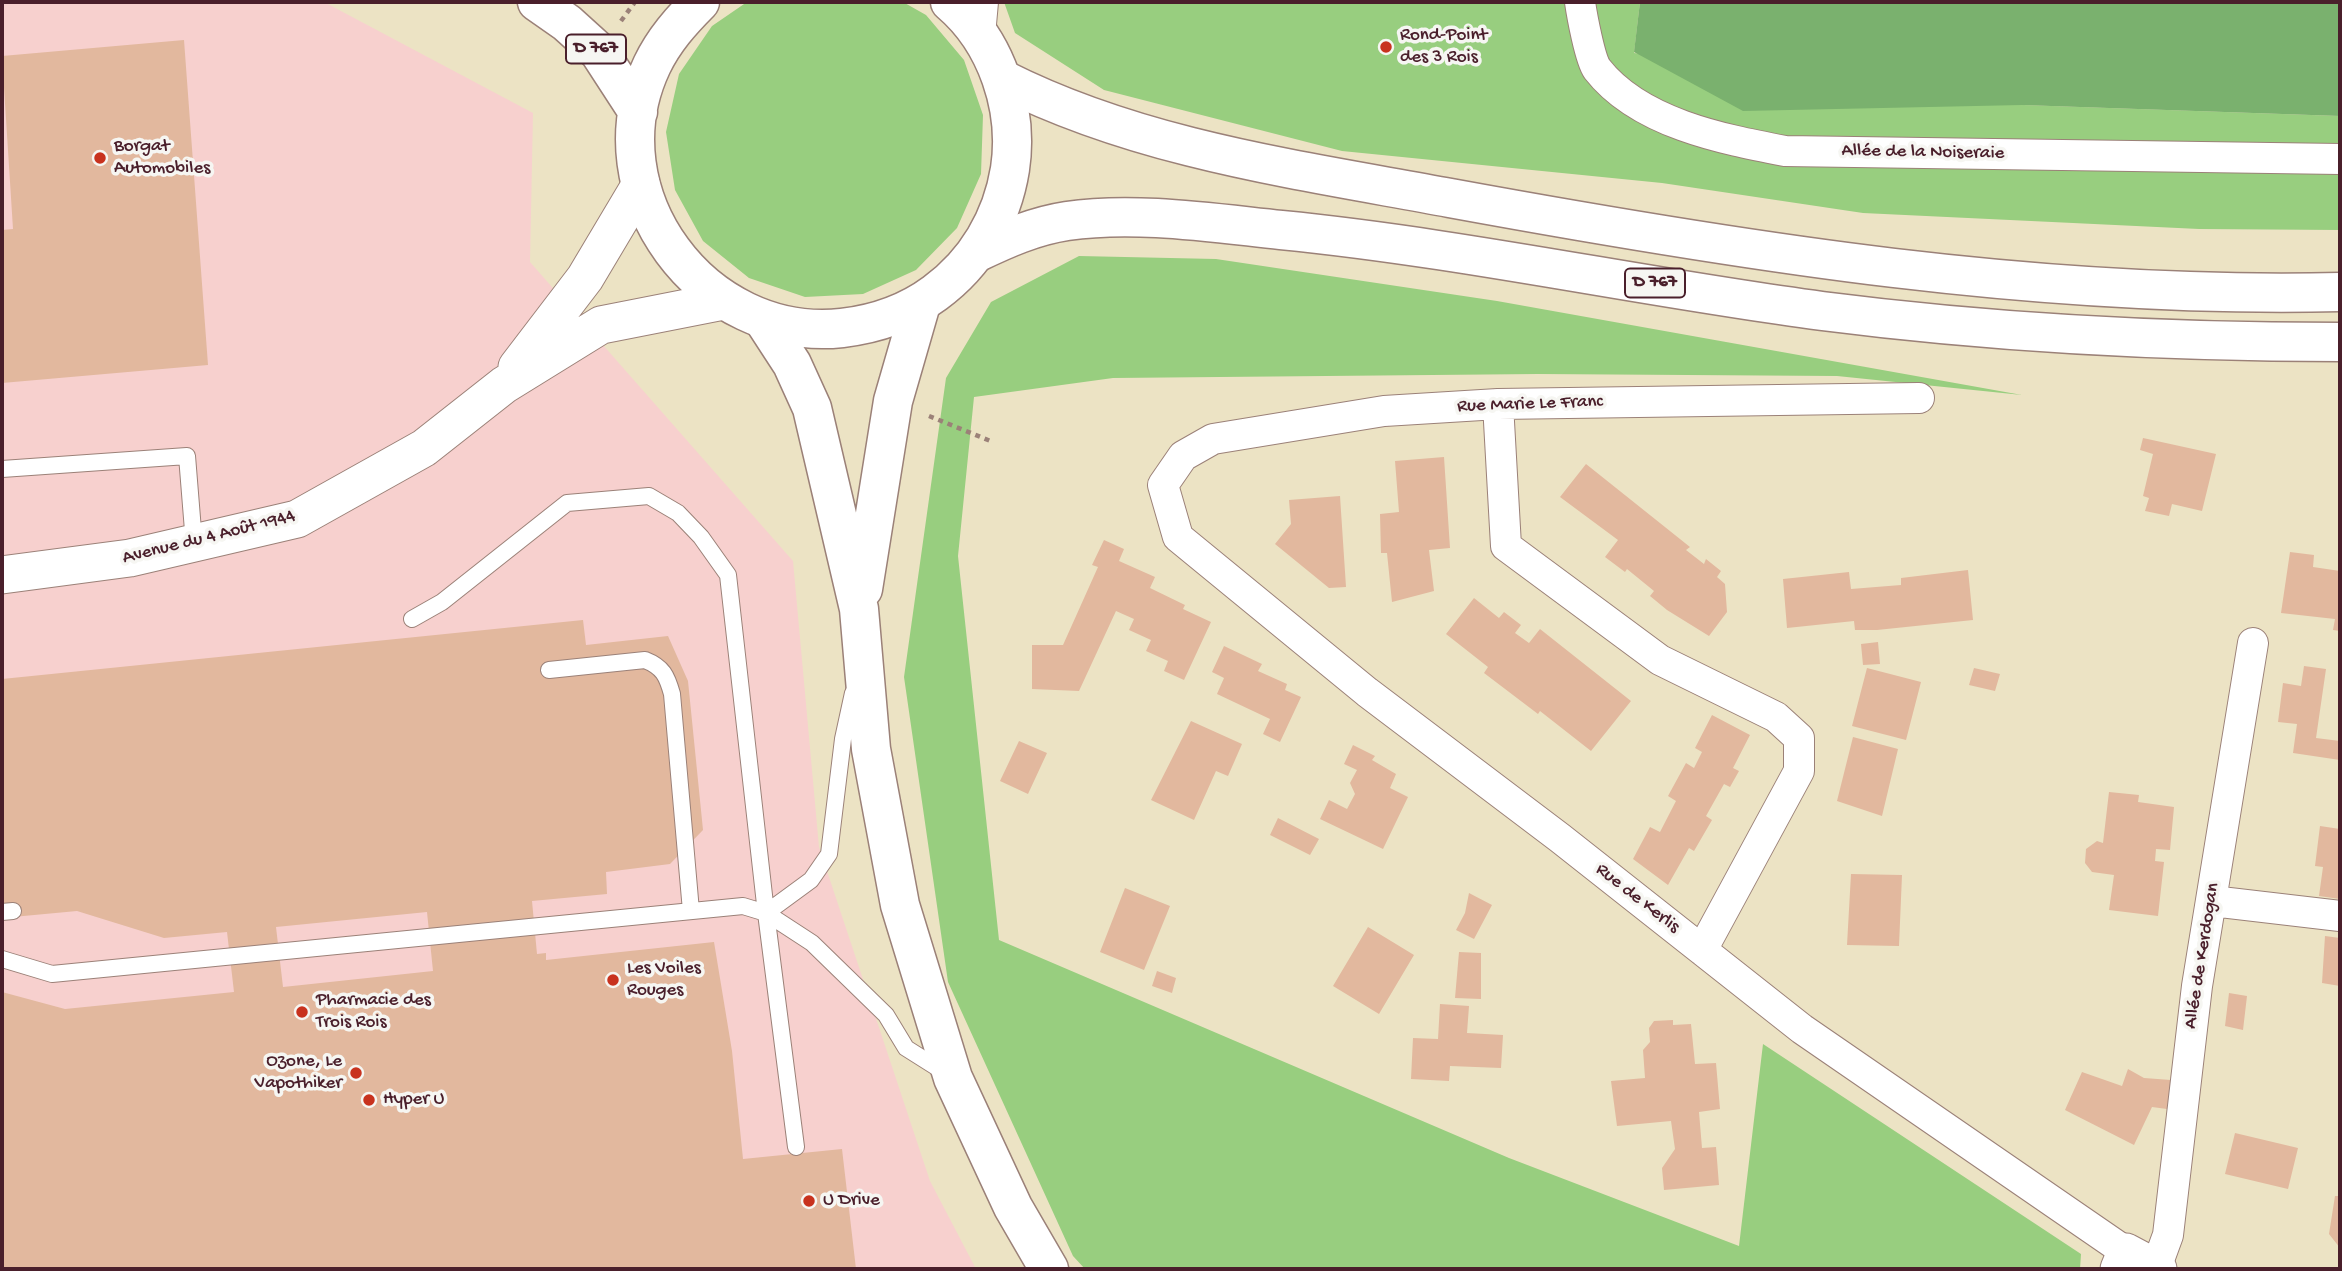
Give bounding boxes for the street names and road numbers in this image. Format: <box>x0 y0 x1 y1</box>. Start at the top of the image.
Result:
road number: D 767 <box>566 34 626 64</box>
street label: Allée de la Noiseraie <box>1841 140 2005 166</box>
road number: D 767 <box>1625 268 1685 298</box>
street label: Rue Marie Le Franc <box>1457 391 1603 419</box>
street label: Avenue du 4 Août 1944 <box>120 506 298 570</box>
street label: Rue de Kerlis <box>1590 859 1684 939</box>
street label: Allée de Kerdogan <box>2180 881 2226 1031</box>

